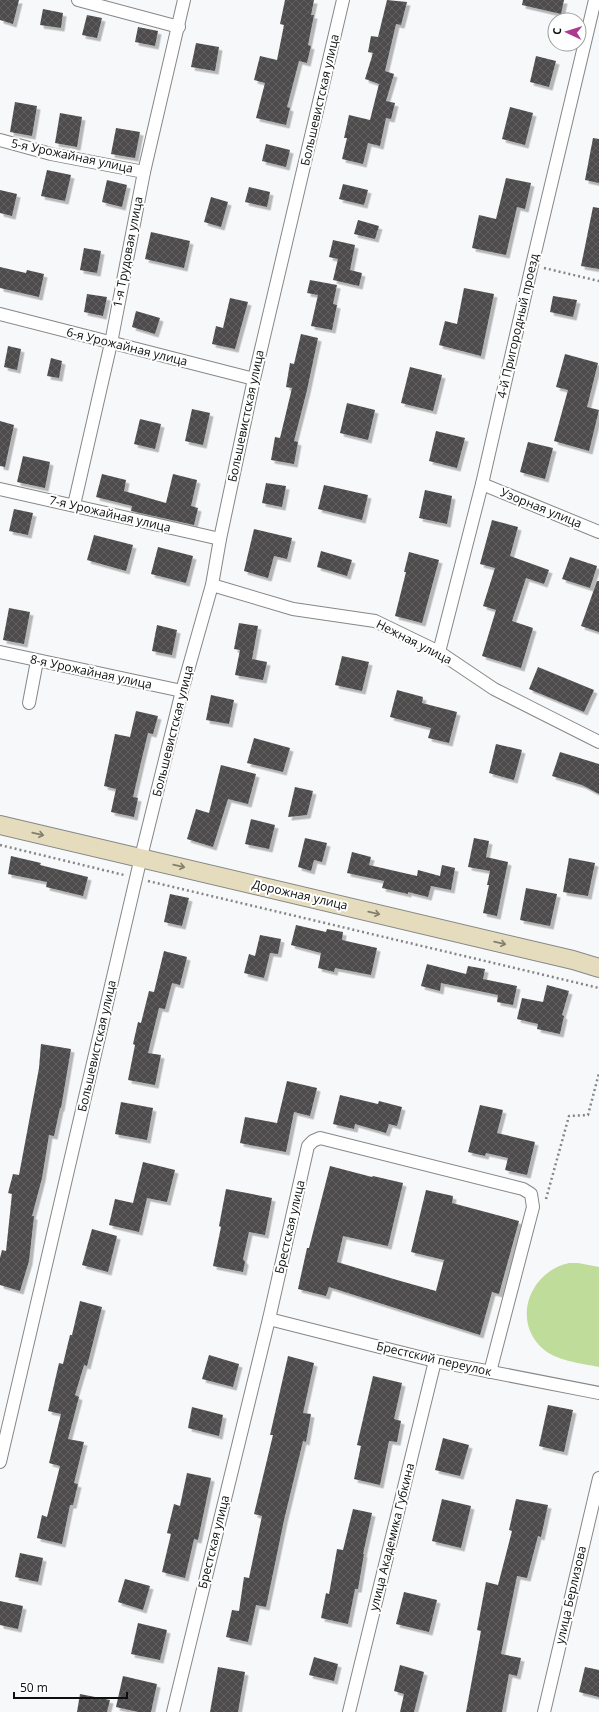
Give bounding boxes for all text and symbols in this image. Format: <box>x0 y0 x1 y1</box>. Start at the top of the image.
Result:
north arrow <box>547 12 587 52</box>
text: С <box>549 27 564 35</box>
street label: Большевистская улица <box>296 32 343 168</box>
street label: 5-я Урожайная улица <box>10 134 135 177</box>
street label: 1-я Трудовая улица <box>108 195 147 309</box>
street label: 4-й Пригородный проезд <box>493 252 542 400</box>
street label: 6-я Урожайная улица <box>65 323 189 370</box>
street label: Большевистская улица <box>223 348 268 484</box>
street label: Узорная улица <box>498 483 584 532</box>
street label: 7-я Урожайная улица <box>48 491 173 536</box>
street label: Нежная улица <box>373 615 455 668</box>
street label: 8-я Урожайная улица <box>29 650 154 693</box>
street label: Большевистская улица <box>148 663 197 798</box>
one-way arrow <box>31 830 44 838</box>
one-way arrow <box>172 863 185 871</box>
street label: Дорожная улица <box>251 875 350 914</box>
one-way arrow <box>367 909 380 917</box>
one-way arrow <box>493 939 506 947</box>
street label: Большевистская улица <box>73 978 120 1114</box>
street label: Брестская улица <box>270 1178 309 1276</box>
street label: Брестский переулок <box>375 1337 494 1380</box>
street label: улица Академика Губкина <box>365 1461 418 1613</box>
street label: Брестская улица <box>194 1493 233 1590</box>
street label: улица Берлизова <box>551 1544 590 1646</box>
scale bar <box>14 1674 127 1700</box>
text: 50 m <box>20 1679 48 1696</box>

